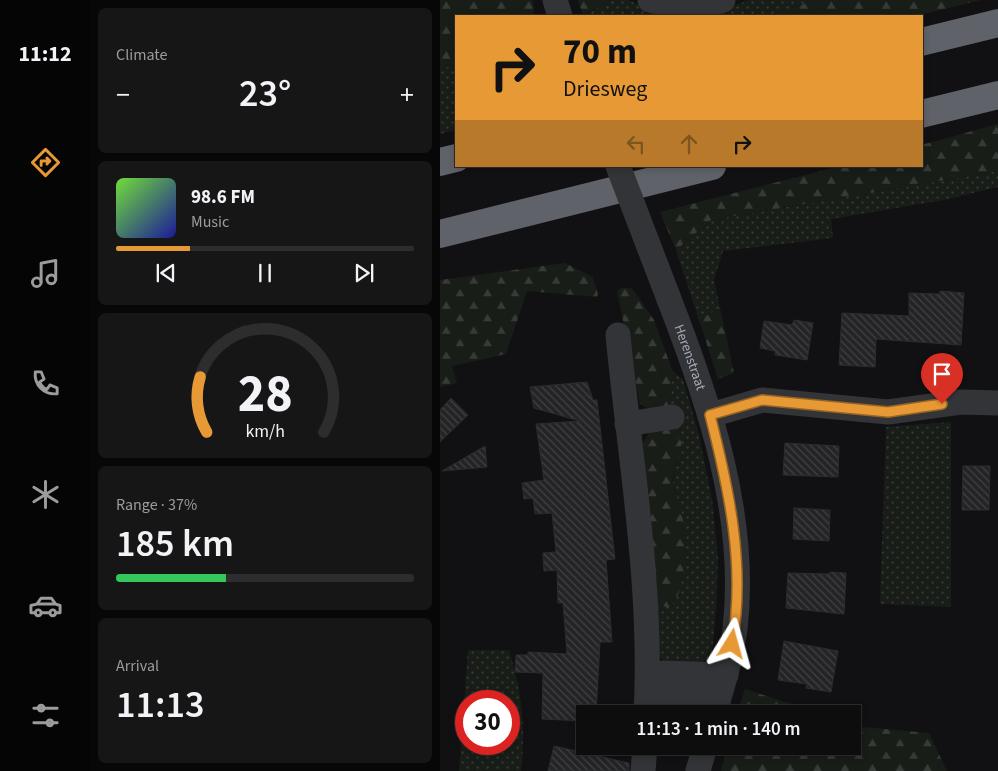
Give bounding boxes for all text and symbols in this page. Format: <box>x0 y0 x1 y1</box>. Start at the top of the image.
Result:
text: 70 m <box>563 27 637 77</box>
icon: right <box>480 35 545 100</box>
text: 11:12 <box>18 38 72 70</box>
text: Climate <box>116 44 167 66</box>
text: 23° <box>239 67 291 121</box>
text: Driesweg <box>563 73 647 105</box>
text: − <box>116 75 130 115</box>
text: + <box>400 75 414 115</box>
icon: left <box>622 130 650 158</box>
icon: ahead <box>675 130 703 158</box>
icon: right <box>728 130 756 158</box>
icon: directions <box>28 145 63 180</box>
text: 98.6 FM <box>191 184 255 211</box>
text: Music <box>191 211 229 233</box>
icon: music <box>28 256 63 291</box>
icon: previous <box>152 259 180 287</box>
icon: pause <box>251 259 279 287</box>
icon: next <box>350 259 378 287</box>
street label: Herenstraat <box>669 321 710 393</box>
pin <box>921 353 963 404</box>
text: 28 <box>238 358 292 432</box>
icon: arrive <box>928 360 956 388</box>
icon: phone <box>28 366 63 401</box>
text: km/h <box>245 419 285 444</box>
icon: climate <box>28 477 63 512</box>
text: Range · 37% <box>116 494 197 516</box>
text: 185 km <box>116 517 234 571</box>
icon: car <box>28 588 63 623</box>
position arrow <box>705 617 757 669</box>
text: Arrival <box>116 655 159 677</box>
text: 11:13 <box>116 678 204 732</box>
speed limit sign: 30 <box>455 690 520 755</box>
icon: filters <box>28 698 63 733</box>
text: 11:13 · 1 min · 140 m <box>636 716 801 743</box>

